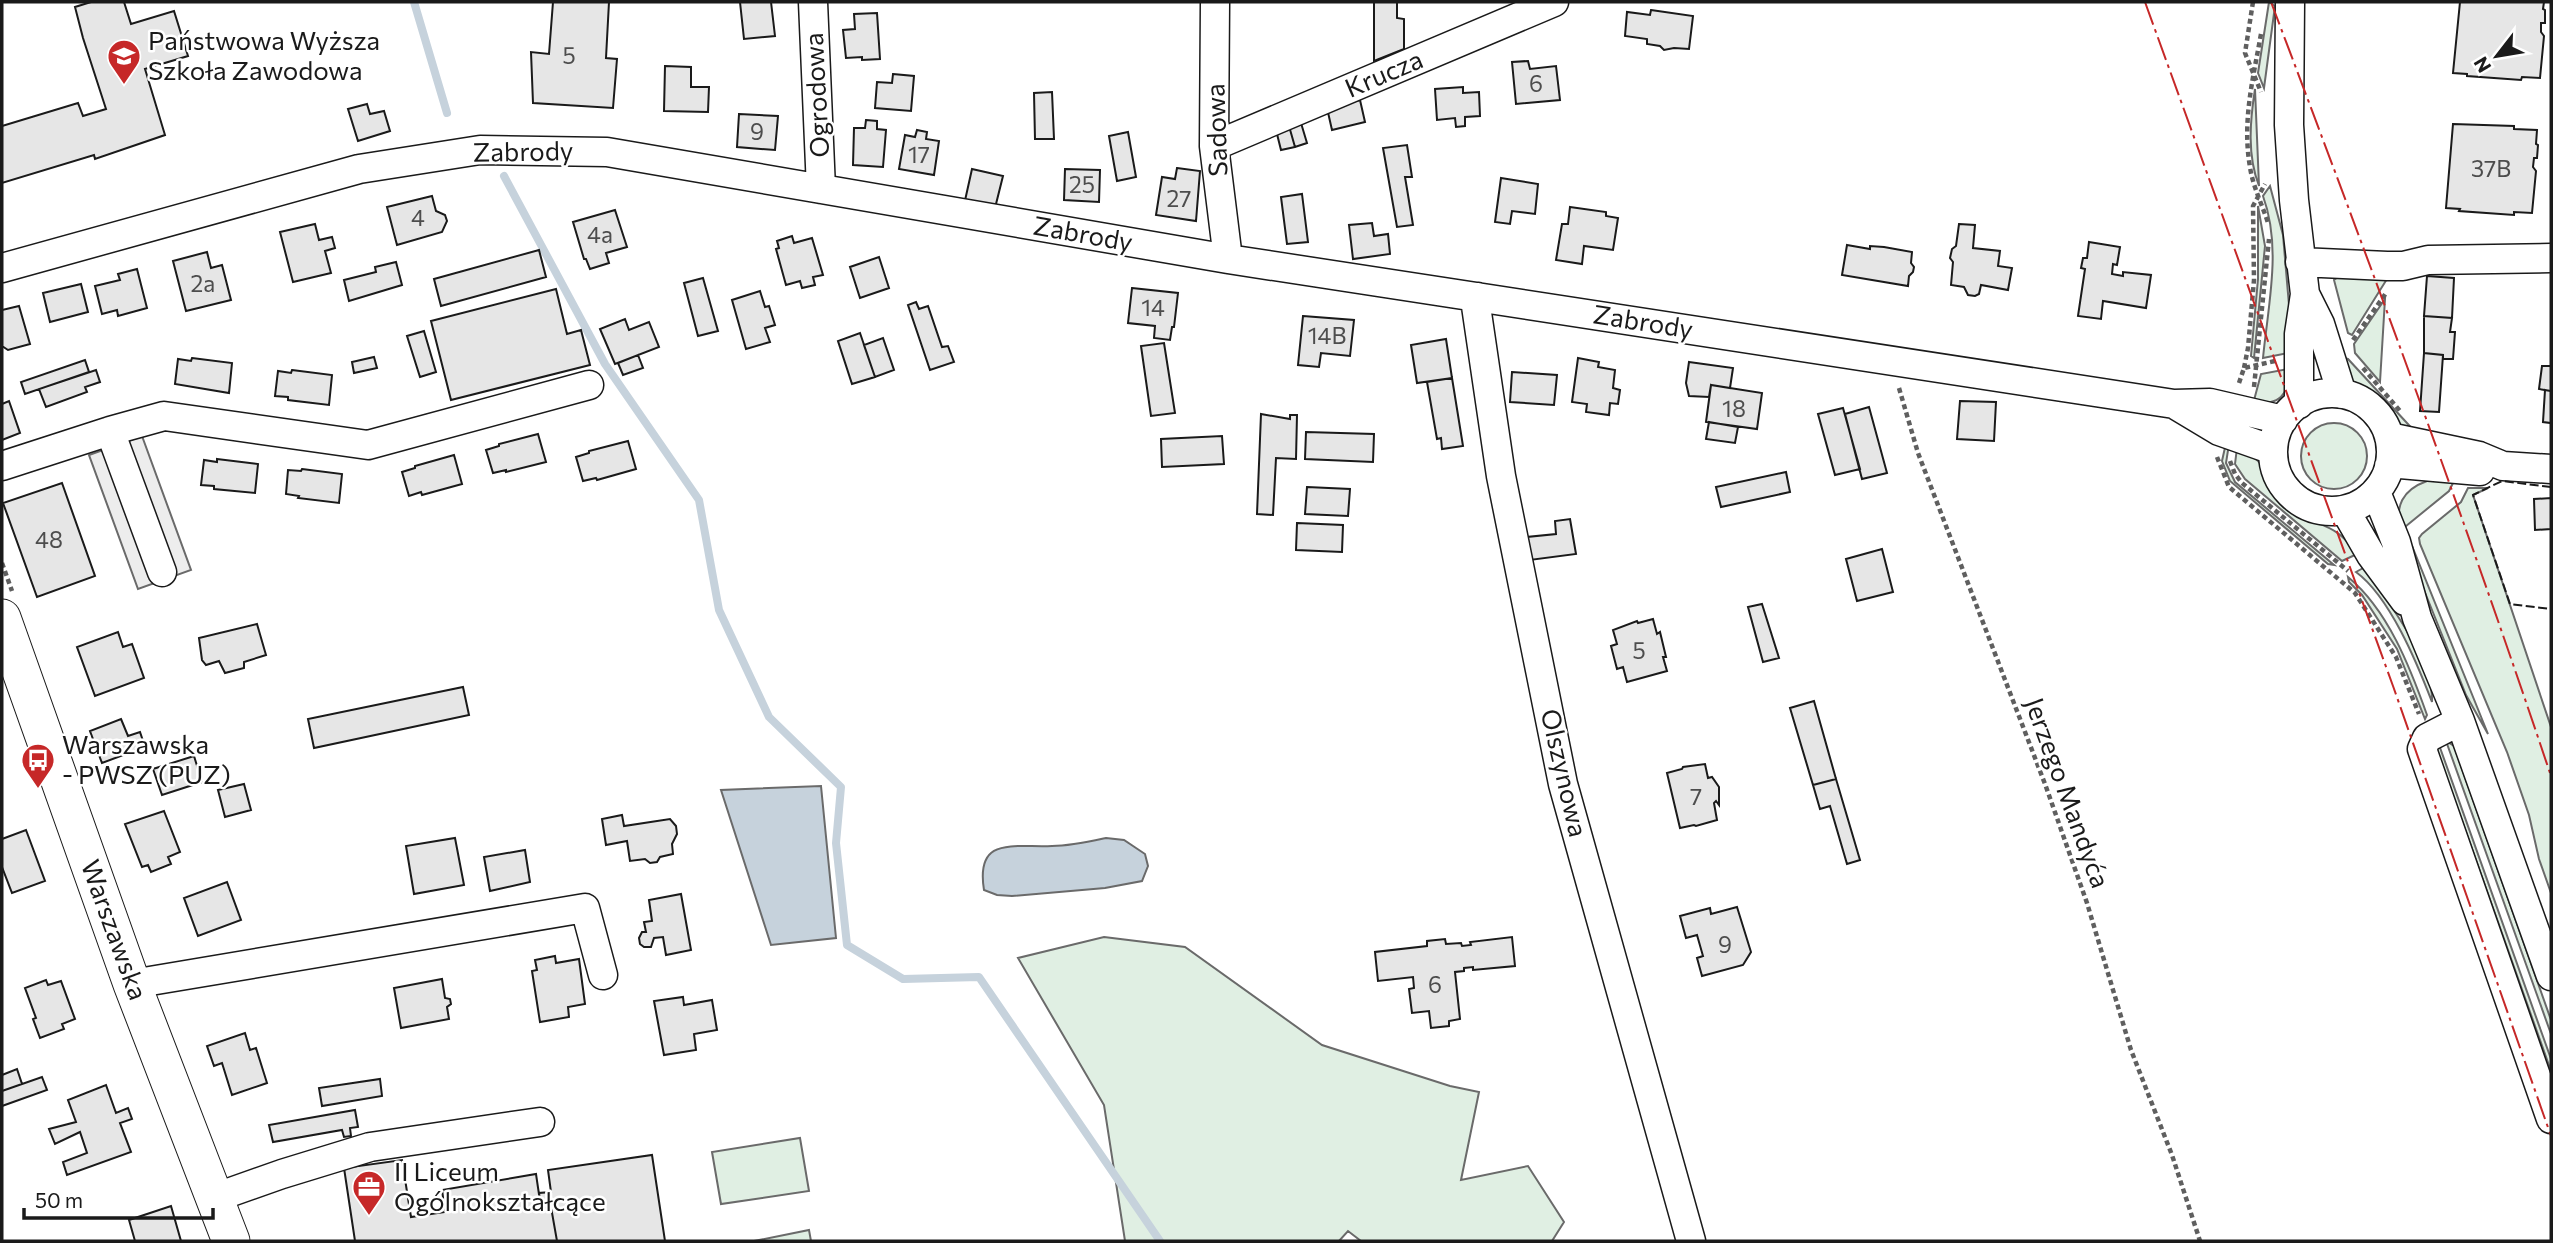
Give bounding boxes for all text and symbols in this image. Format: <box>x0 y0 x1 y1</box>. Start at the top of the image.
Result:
north arrow <box>2462 21 2532 91</box>
place label: Państwowa Wyższa Szkoła Zawodowa <box>148 24 380 85</box>
street label: Ogrodowa <box>797 32 834 158</box>
school or university icon: Państwowa Wyższa Szkoła Zawodowa <box>105 37 143 86</box>
house number: 5 <box>562 41 576 69</box>
street label: Krucza <box>1340 42 1427 103</box>
text: N <box>2468 53 2496 77</box>
house number: 6 <box>1529 69 1543 97</box>
street label: Sadowa <box>1198 83 1233 177</box>
house number: 9 <box>750 117 764 145</box>
street label: Zabrody <box>473 134 573 167</box>
house number: 17 <box>908 140 930 168</box>
house number: 37B <box>2471 154 2511 182</box>
house number: 25 <box>1069 170 1095 198</box>
house number: 27 <box>1167 184 1191 212</box>
house number: 4 <box>411 203 425 231</box>
street label: Zabrody <box>1031 209 1135 257</box>
house number: 4a <box>587 220 613 248</box>
house number: 2a <box>191 269 215 297</box>
house number: 14 <box>1141 293 1165 321</box>
street label: Zabrody <box>1591 297 1695 344</box>
house number: 14B <box>1308 321 1346 349</box>
house number: 18 <box>1722 394 1746 422</box>
house number: 48 <box>35 525 63 553</box>
house number: 5 <box>1632 636 1646 664</box>
street label: Jerzego Mandyća <box>2020 693 2117 892</box>
street label: Olszynowa <box>1536 706 1595 840</box>
place label: Warszawska - PWSZ (PUZ) <box>62 728 231 789</box>
bus stop icon: Warszawska - PWSZ (PUZ) <box>19 741 57 790</box>
house number: 7 <box>1690 782 1702 810</box>
street label: Warszawska <box>76 855 155 1004</box>
house number: 9 <box>1718 930 1732 958</box>
house number: 6 <box>1428 970 1442 998</box>
place label: II Liceum Ogólnokształcące <box>394 1155 606 1216</box>
office icon: II Liceum Ogólnokształcące <box>350 1168 388 1217</box>
scale bar <box>24 1176 214 1220</box>
text: 50 m <box>35 1187 83 1212</box>

